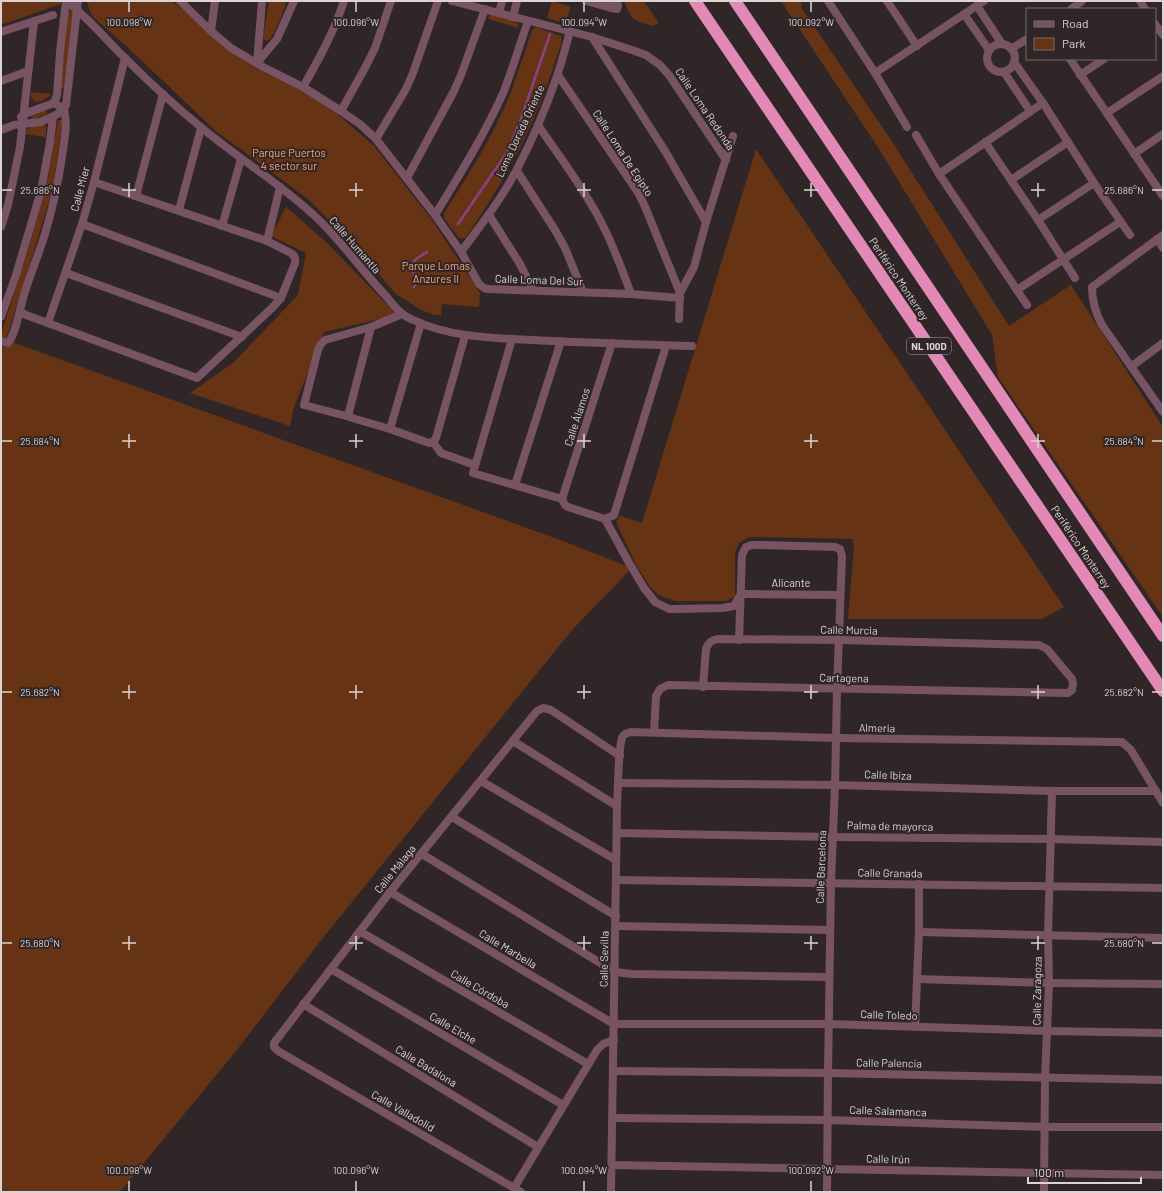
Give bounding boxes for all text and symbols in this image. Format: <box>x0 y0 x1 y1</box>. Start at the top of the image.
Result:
legend <box>1026 8 1156 60</box>
text: 100.098°W <box>106 16 152 28</box>
text: 100.096°W <box>333 16 379 28</box>
text: 100.094°W <box>561 16 607 28</box>
text: 100.092°W <box>788 16 834 28</box>
text: Road <box>1062 16 1089 30</box>
text: Park <box>1062 36 1086 50</box>
street label: Calle Loma Redonda <box>673 65 738 152</box>
street label: Loma Dorada Oriente <box>492 82 547 179</box>
street label: Calle Loma De Egipto <box>591 107 656 198</box>
park label: Parque Puertos 4 sector sur <box>252 146 326 172</box>
street label: Calle Mier <box>67 165 92 213</box>
text: 25.686°N <box>20 184 60 196</box>
text: 25.686°N <box>1104 184 1144 196</box>
street label: Calle Humantla <box>327 214 384 276</box>
street label: Periférico Monterrey <box>867 235 932 323</box>
park label: Parque Lomas Anzures II <box>402 259 470 285</box>
street label: Calle Loma Del Sur <box>495 271 583 288</box>
road number: NL 100D <box>907 338 951 354</box>
street label: Calle Álamos <box>561 386 592 448</box>
text: 25.684°N <box>20 435 60 447</box>
text: 25.684°N <box>1104 435 1144 447</box>
street label: Periférico Monterrey <box>1049 503 1114 591</box>
street label: Alicante <box>772 576 811 589</box>
street label: Calle Murcia <box>820 623 878 636</box>
street label: Cartagena <box>819 671 869 684</box>
text: 25.682°N <box>20 686 60 698</box>
text: 25.682°N <box>1104 686 1144 698</box>
street label: Almeria <box>859 721 895 734</box>
street label: Calle Ibiza <box>864 767 912 782</box>
street label: Palma de mayorca <box>847 818 933 833</box>
street label: Calle Barcelona <box>813 830 828 904</box>
street label: Calle Málaga <box>371 842 418 896</box>
street label: Calle Granada <box>857 865 923 880</box>
street label: Calle Marbella <box>477 926 540 971</box>
street label: Calle Sevilla <box>597 931 610 987</box>
text: 25.680°N <box>20 937 60 949</box>
text: 25.680°N <box>1104 937 1144 949</box>
street label: Calle Zaragoza <box>1029 956 1044 1026</box>
street label: Calle Córdoba <box>449 967 512 1011</box>
street label: Calle Toledo <box>860 1007 918 1022</box>
street label: Calle Elche <box>427 1009 479 1046</box>
street label: Calle Badalona <box>393 1042 459 1089</box>
street label: Calle Palencia <box>856 1055 922 1070</box>
street label: Calle Valladolid <box>369 1087 437 1134</box>
street label: Calle Salamanca <box>849 1103 927 1118</box>
street label: Calle Irún <box>866 1152 910 1165</box>
scale bar <box>1028 1159 1141 1185</box>
text: 100.098°W <box>106 1164 152 1176</box>
text: 100.096°W <box>333 1164 379 1176</box>
text: 100.094°W <box>561 1164 607 1176</box>
text: 100.092°W <box>788 1164 834 1176</box>
text: 100 m <box>1034 1165 1064 1179</box>

